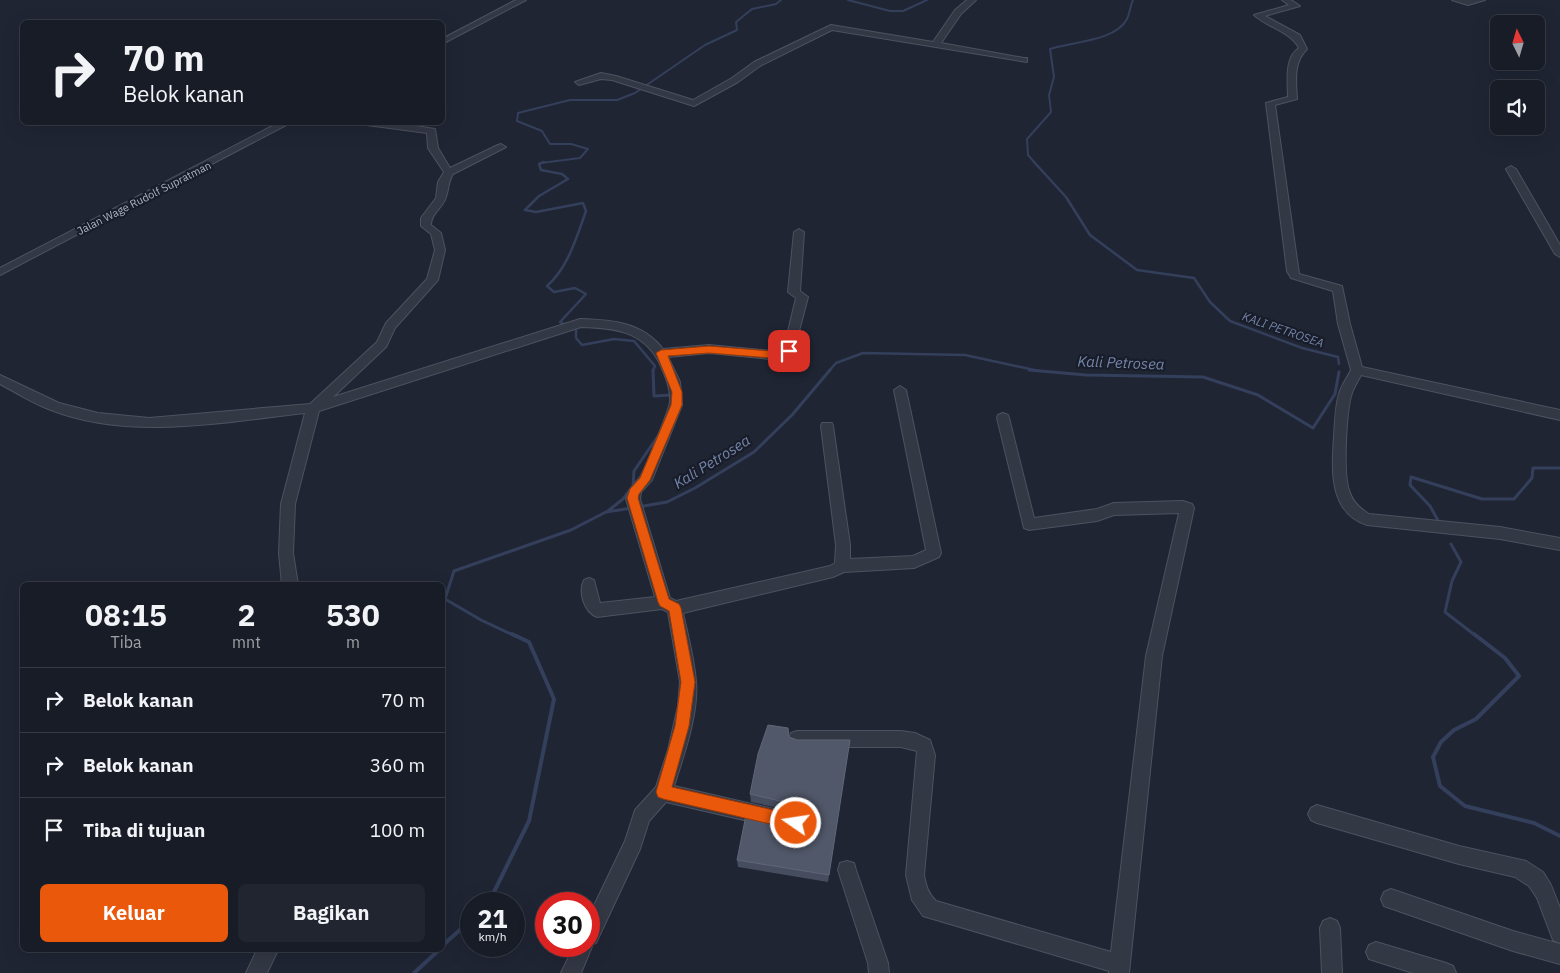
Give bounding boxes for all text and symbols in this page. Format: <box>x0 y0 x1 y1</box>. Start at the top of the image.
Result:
north arrow <box>1490 15 1545 70</box>
map controls <box>1490 15 1545 135</box>
text: 70 m <box>123 35 205 81</box>
icon: right <box>40 40 105 105</box>
text: Belok kanan <box>123 79 245 108</box>
button: sound <box>1490 80 1545 135</box>
street label: Jalan Wage Rudolf Supratman <box>75 158 213 238</box>
water label: KALI PETROSEA <box>1240 309 1326 351</box>
pin <box>768 330 810 372</box>
icon: arrive <box>775 337 803 365</box>
water label: Kali Petrosea <box>1077 351 1165 374</box>
water label: Kali Petrosea <box>670 430 754 493</box>
text: 08:15 <box>85 595 167 634</box>
text: 2 <box>237 595 255 634</box>
text: 530 <box>326 595 380 634</box>
text: Tiba <box>111 632 142 652</box>
text: mnt <box>232 632 261 652</box>
text: m <box>346 632 360 652</box>
icon: right <box>40 686 68 714</box>
text: Belok kanan <box>83 688 194 712</box>
text: 70 m <box>381 688 425 712</box>
icon: right <box>40 751 68 779</box>
text: Belok kanan <box>83 753 194 777</box>
text: 360 m <box>370 753 425 777</box>
position arrow <box>769 796 821 848</box>
icon: arrive <box>40 816 68 844</box>
text: Tiba di tujuan <box>83 818 205 842</box>
text: 100 m <box>370 818 425 842</box>
button: Keluar <box>40 884 228 942</box>
button: Bagikan <box>238 884 425 942</box>
speed limit sign: 30 <box>535 892 600 957</box>
text: 21 <box>477 902 508 935</box>
text: km/h <box>478 929 507 944</box>

